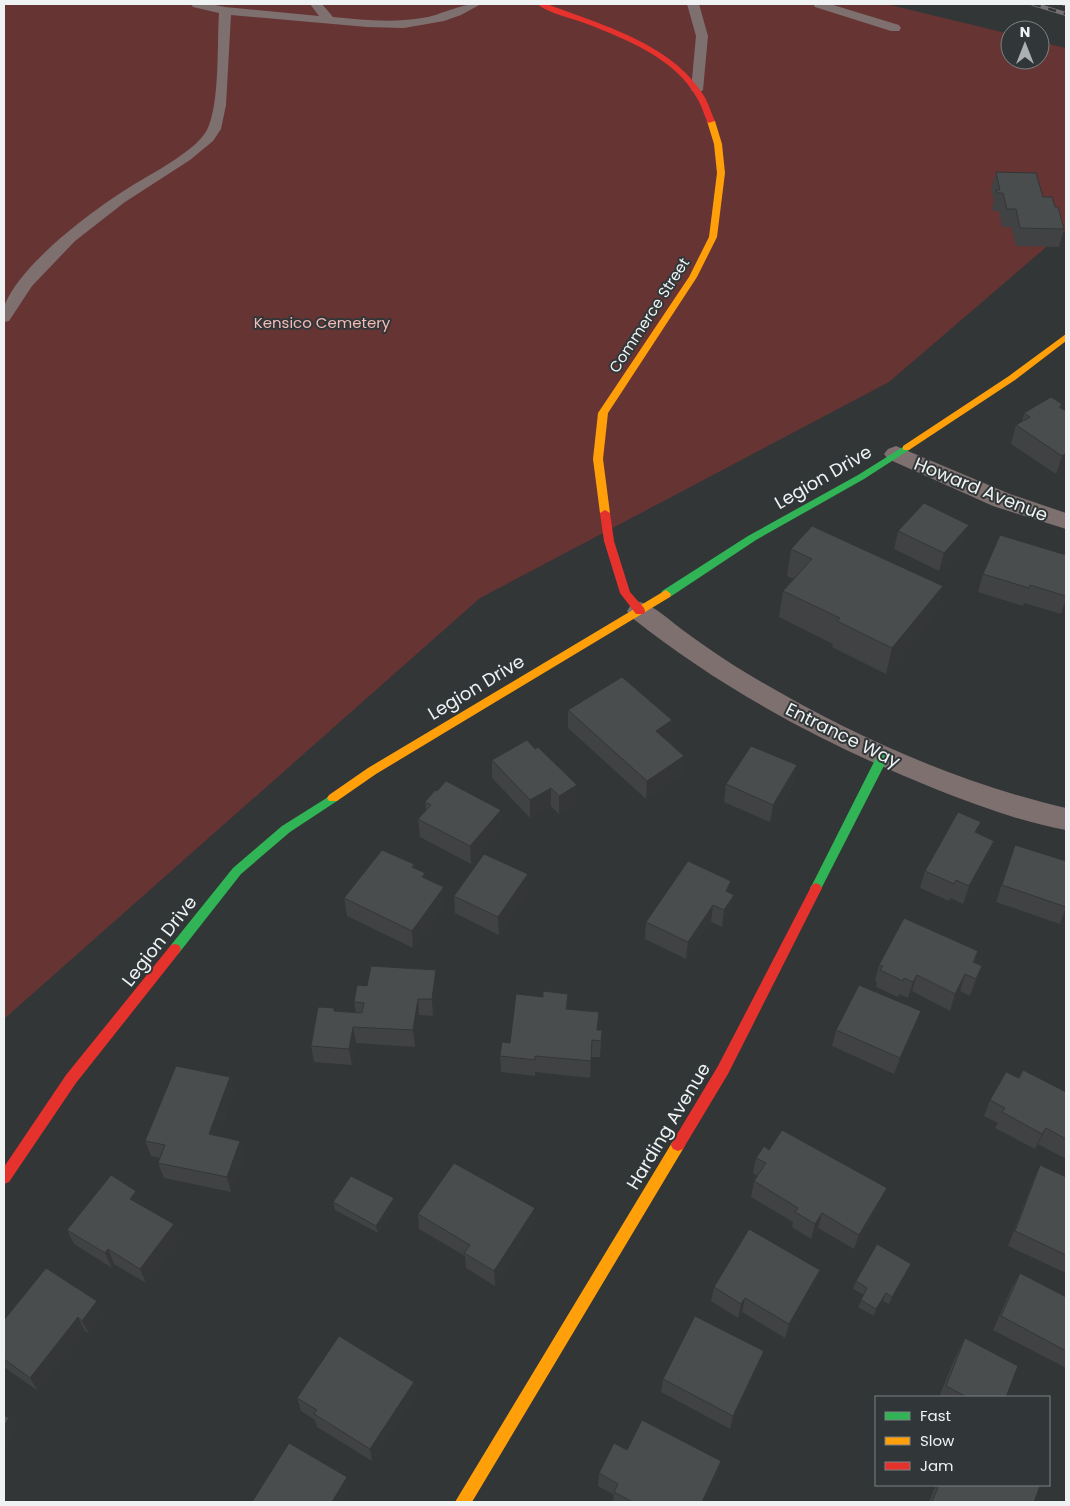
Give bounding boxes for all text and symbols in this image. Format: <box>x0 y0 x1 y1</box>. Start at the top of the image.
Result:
north arrow <box>1000 20 1050 70</box>
text: N <box>1020 22 1030 42</box>
street label: Commerce Street <box>604 253 694 377</box>
park label: Kensico Cemetery <box>254 312 391 333</box>
street label: Legion Drive <box>770 439 876 515</box>
street label: Howard Avenue <box>910 451 1052 527</box>
street label: Legion Drive <box>423 648 529 726</box>
street label: Entrance Way <box>782 696 904 774</box>
street label: Legion Drive <box>116 891 202 991</box>
street label: Harding Avenue <box>620 1058 716 1194</box>
legend <box>875 1396 1050 1486</box>
text: Fast <box>920 1405 951 1426</box>
text: Slow <box>920 1430 955 1451</box>
text: Jam <box>920 1455 954 1476</box>

